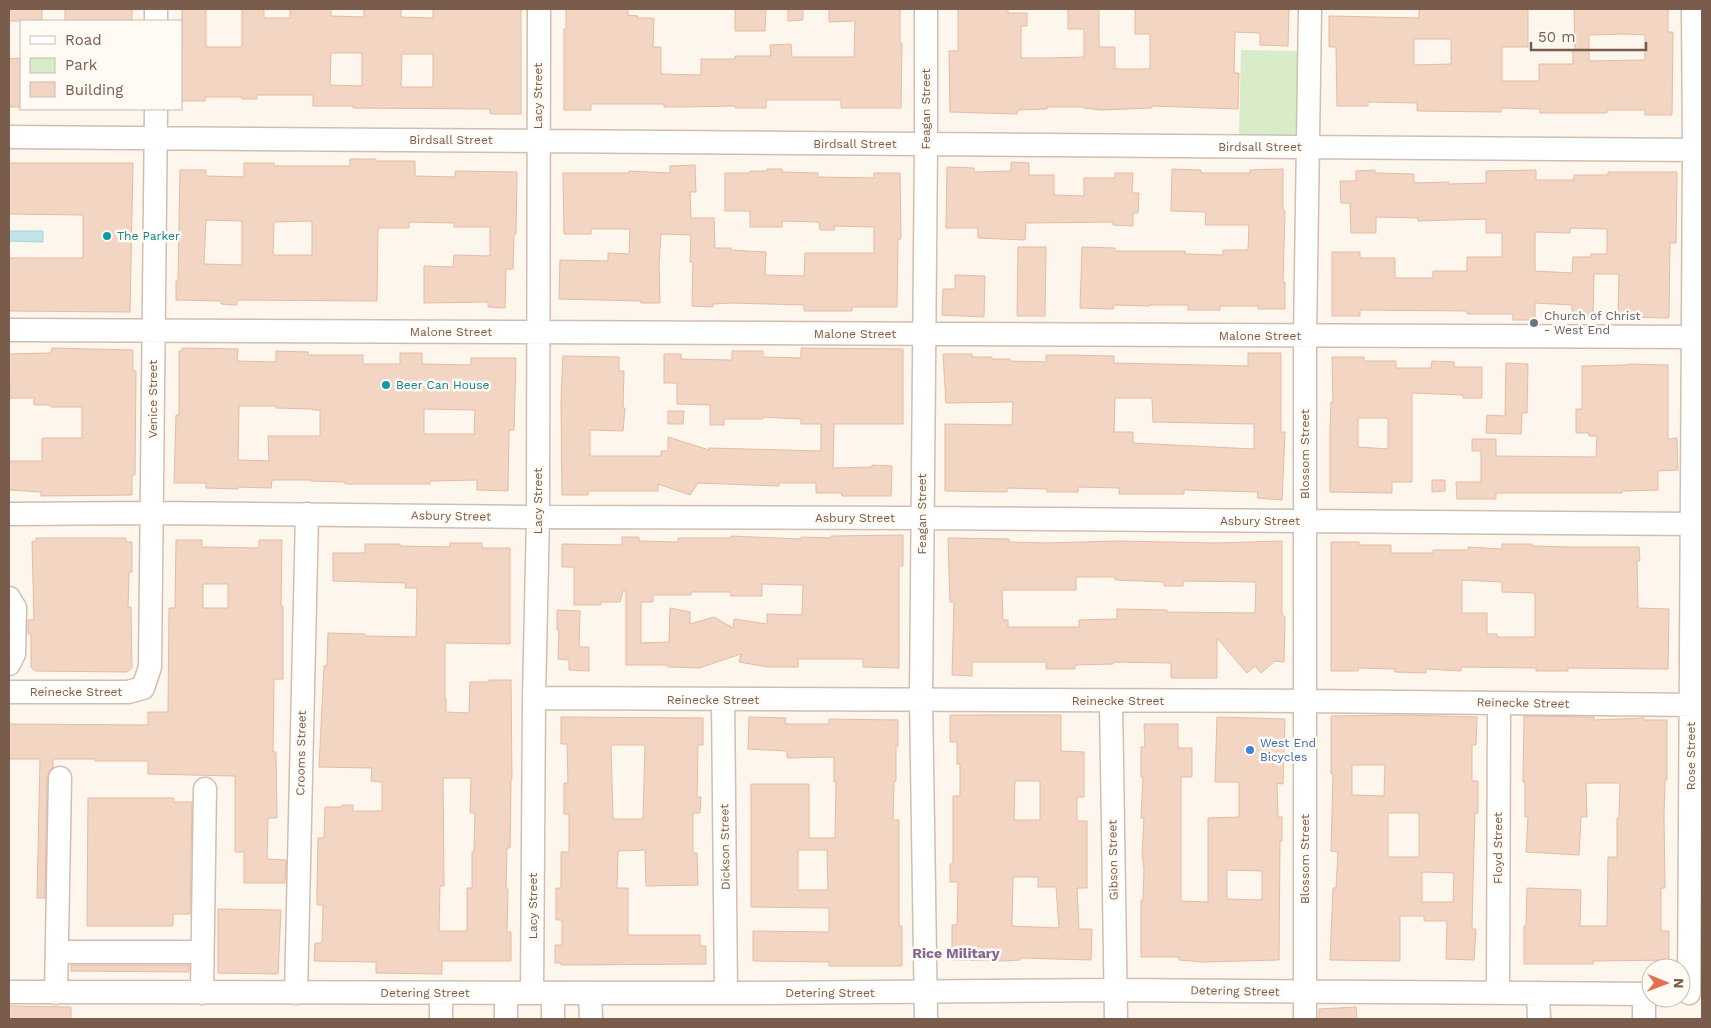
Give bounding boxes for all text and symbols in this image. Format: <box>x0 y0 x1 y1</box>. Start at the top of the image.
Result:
legend <box>20 20 182 110</box>
scale bar <box>1531 20 1646 52</box>
text: 50 m <box>1538 28 1575 46</box>
text: Road <box>65 31 102 49</box>
text: Park <box>65 56 98 74</box>
street label: Lacy Street <box>531 63 545 129</box>
street label: Feagan Street <box>919 68 933 150</box>
text: Building <box>65 81 123 99</box>
street label: Birdsall Street <box>409 133 493 147</box>
street label: Birdsall Street <box>813 137 897 151</box>
street label: Birdsall Street <box>1218 140 1302 154</box>
place label: The Parker <box>117 229 180 243</box>
marker: The Parker <box>101 230 113 242</box>
place label: Church of Christ - West End <box>1544 309 1641 337</box>
marker: Church of Christ - West End <box>1528 317 1540 329</box>
street label: Malone Street <box>410 325 492 339</box>
street label: Malone Street <box>814 327 896 341</box>
street label: Malone Street <box>1219 329 1301 343</box>
street label: Venice Street <box>146 360 160 438</box>
place label: Beer Can House <box>396 378 490 392</box>
marker: Beer Can House <box>380 379 392 391</box>
street label: Blossom Street <box>1298 409 1312 499</box>
street label: Lacy Street <box>531 468 545 534</box>
street label: Feagan Street <box>915 473 929 555</box>
street label: Asbury Street <box>411 508 491 524</box>
street label: Asbury Street <box>815 511 895 525</box>
street label: Asbury Street <box>1220 514 1300 528</box>
street label: Reinecke Street <box>30 685 122 699</box>
street label: Reinecke Street <box>667 693 759 707</box>
street label: Reinecke Street <box>1072 694 1164 708</box>
street label: Reinecke Street <box>1477 695 1569 711</box>
street label: Crooms Street <box>293 710 309 796</box>
street label: Rose Street <box>1684 722 1698 790</box>
place label: West End Bicycles <box>1260 736 1316 764</box>
marker: West End Bicycles <box>1244 744 1256 756</box>
street label: Dickson Street <box>717 804 733 890</box>
street label: Floyd Street <box>1491 812 1505 884</box>
street label: Blossom Street <box>1298 814 1312 904</box>
street label: Gibson Street <box>1105 820 1121 900</box>
street label: Lacy Street <box>526 873 540 939</box>
district label: Rice Military <box>912 945 1000 961</box>
north arrow <box>1641 958 1691 1008</box>
text: N <box>1671 978 1687 989</box>
street label: Detering Street <box>1190 983 1280 999</box>
street label: Detering Street <box>380 986 470 1000</box>
street label: Detering Street <box>785 986 875 1000</box>

